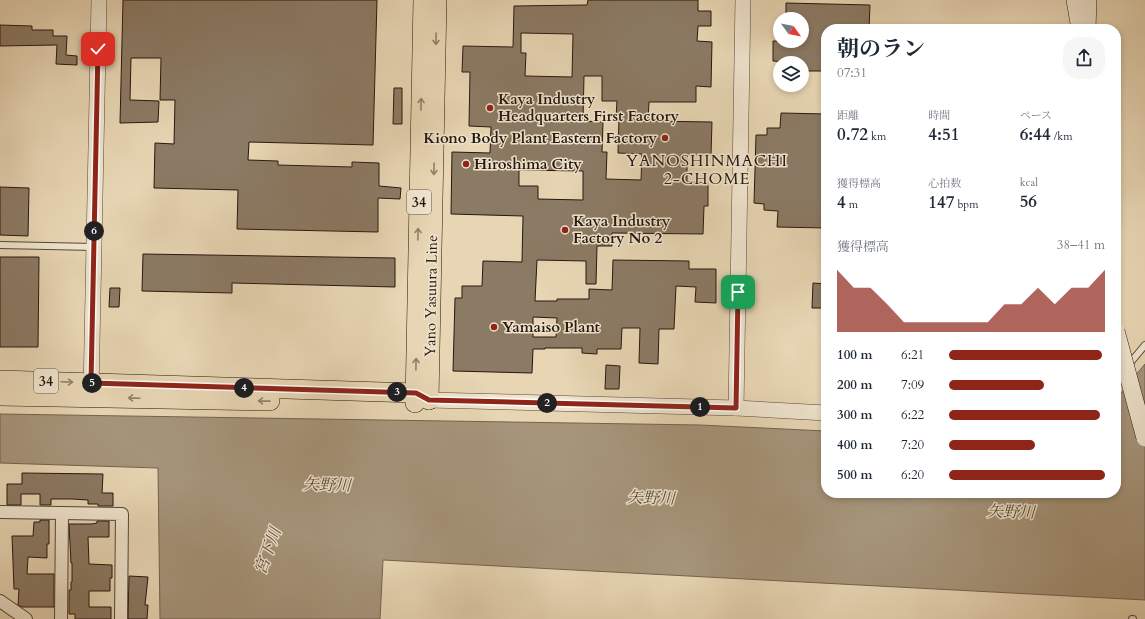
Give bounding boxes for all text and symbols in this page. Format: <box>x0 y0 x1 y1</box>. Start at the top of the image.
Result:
north arrow <box>773 12 809 48</box>
map controls <box>773 12 809 92</box>
pin <box>81 32 115 66</box>
one-way arrow <box>432 32 440 45</box>
text: 朝のラン <box>837 34 925 64</box>
button: share <box>1063 37 1105 79</box>
icon: check <box>87 38 109 60</box>
button: layers <box>773 56 809 92</box>
text: 07:31 <box>837 64 867 82</box>
place label: Kaya Industry Headquarters First Factory <box>498 89 679 126</box>
one-way arrow <box>417 98 425 111</box>
marker: Kaya Industry Headquarters First Factory <box>485 103 495 113</box>
text: 距離 <box>837 108 859 123</box>
text: 時間 <box>928 108 950 123</box>
text: ペース <box>1020 108 1052 123</box>
text: 0.72 <box>837 123 868 146</box>
text: 4:51 <box>928 123 959 146</box>
text: 6:44 <box>1020 123 1051 146</box>
place label: Kiono Body Plant Eastern Factory <box>423 128 657 148</box>
text: km <box>868 129 886 144</box>
text: /km <box>1051 129 1072 144</box>
marker: Kiono Body Plant Eastern Factory <box>660 133 670 143</box>
district label: YANOSHINMACHI 2-CHOME <box>626 150 788 190</box>
place label: Hiroshima City <box>474 154 582 174</box>
marker: Hiroshima City <box>461 159 471 169</box>
one-way arrow <box>430 162 437 175</box>
text: kcal <box>1020 175 1038 190</box>
text: 獲得標高 <box>837 176 881 191</box>
text: 心拍数 <box>928 176 961 191</box>
road number: 34 <box>407 190 431 214</box>
text: 56 <box>1020 190 1037 213</box>
text: 4 <box>837 191 846 214</box>
text: 147 <box>928 191 954 214</box>
text: m <box>846 197 858 212</box>
text: bpm <box>954 197 978 212</box>
place label: Kaya Industry Factory No 2 <box>573 211 671 248</box>
pin: 6 <box>84 221 104 241</box>
text: 6 <box>91 223 97 238</box>
marker: Kaya Industry Factory No 2 <box>560 225 570 235</box>
one-way arrow <box>414 228 422 241</box>
street label: Yano Yasuura Line <box>420 235 442 357</box>
text: 38–41 m <box>1057 236 1105 254</box>
text: 獲得標高 <box>837 238 889 256</box>
pin <box>721 275 755 309</box>
icon: arrive <box>727 281 749 303</box>
place label: Yamaiso Plant <box>502 317 601 337</box>
marker: Yamaiso Plant <box>489 322 499 332</box>
text: 100 m <box>837 346 872 364</box>
text: 6:21 <box>901 346 924 364</box>
one-way arrow <box>412 358 420 371</box>
road number: 34 <box>34 369 58 393</box>
pin: 5 <box>82 373 102 393</box>
text: 5 <box>89 375 95 390</box>
text: 200 m <box>837 376 872 394</box>
text: 7:09 <box>901 376 924 394</box>
one-way arrow <box>60 378 73 386</box>
pin: 4 <box>234 378 254 398</box>
text: 4 <box>241 380 247 395</box>
pin: 3 <box>387 382 407 402</box>
text: 3 <box>394 384 400 399</box>
pin: 2 <box>537 393 557 413</box>
one-way arrow <box>128 395 141 402</box>
text: 2 <box>544 395 550 410</box>
one-way arrow <box>258 397 271 405</box>
pin: 1 <box>690 397 710 417</box>
text: 1 <box>697 399 703 414</box>
text: 300 m <box>837 406 872 424</box>
text: 6:22 <box>901 406 924 424</box>
text: 400 m <box>837 436 872 454</box>
text: 7:20 <box>901 436 924 454</box>
text: 500 m <box>837 466 872 484</box>
text: 6:20 <box>901 466 924 484</box>
water label: 矢野川 <box>303 473 353 497</box>
water label: 矢野川 <box>627 486 677 510</box>
water label: 矢野川 <box>987 500 1037 524</box>
water label: 宮下川 <box>249 523 287 577</box>

